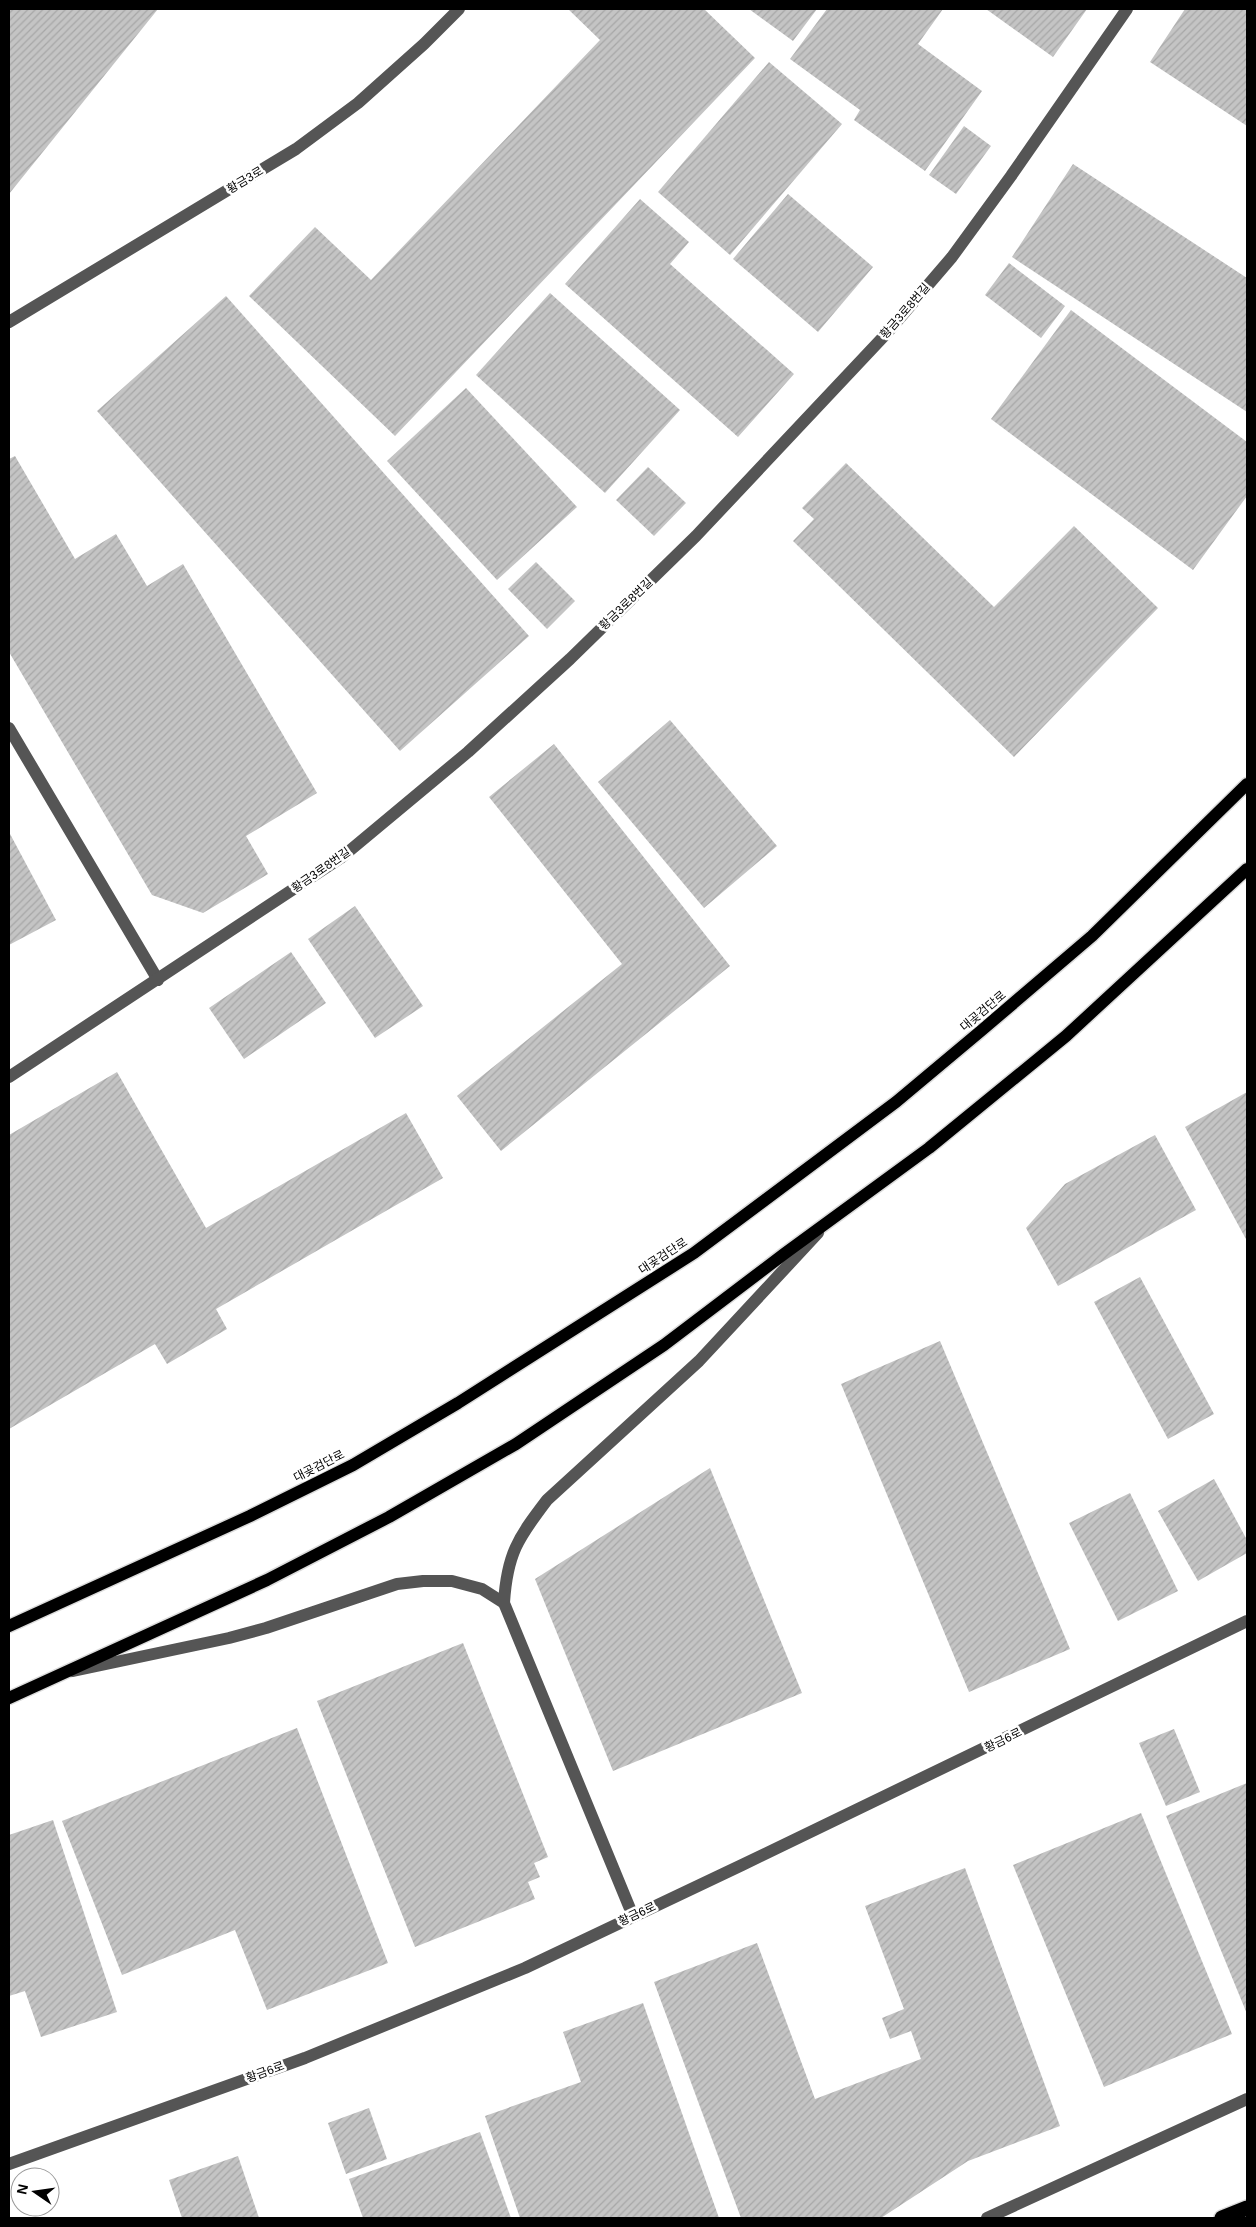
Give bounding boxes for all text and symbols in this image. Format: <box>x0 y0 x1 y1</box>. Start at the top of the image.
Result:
street label: 황금3로 <box>224 164 266 196</box>
street label: 황금3로8번길 <box>877 281 933 341</box>
street label: 황금3로8번길 <box>596 575 656 633</box>
street label: 황금3로8번길 <box>289 845 353 895</box>
street label: 대곶검단로 <box>957 988 1009 1034</box>
street label: 대곶검단로 <box>636 1235 690 1277</box>
street label: 대곶검단로 <box>291 1447 347 1485</box>
street label: 황금6로 <box>982 1725 1024 1755</box>
street label: 황금6로 <box>616 1899 658 1929</box>
street label: 황금6로 <box>244 2059 286 2085</box>
north arrow <box>10 2167 60 2217</box>
text: N <box>13 2182 31 2196</box>

